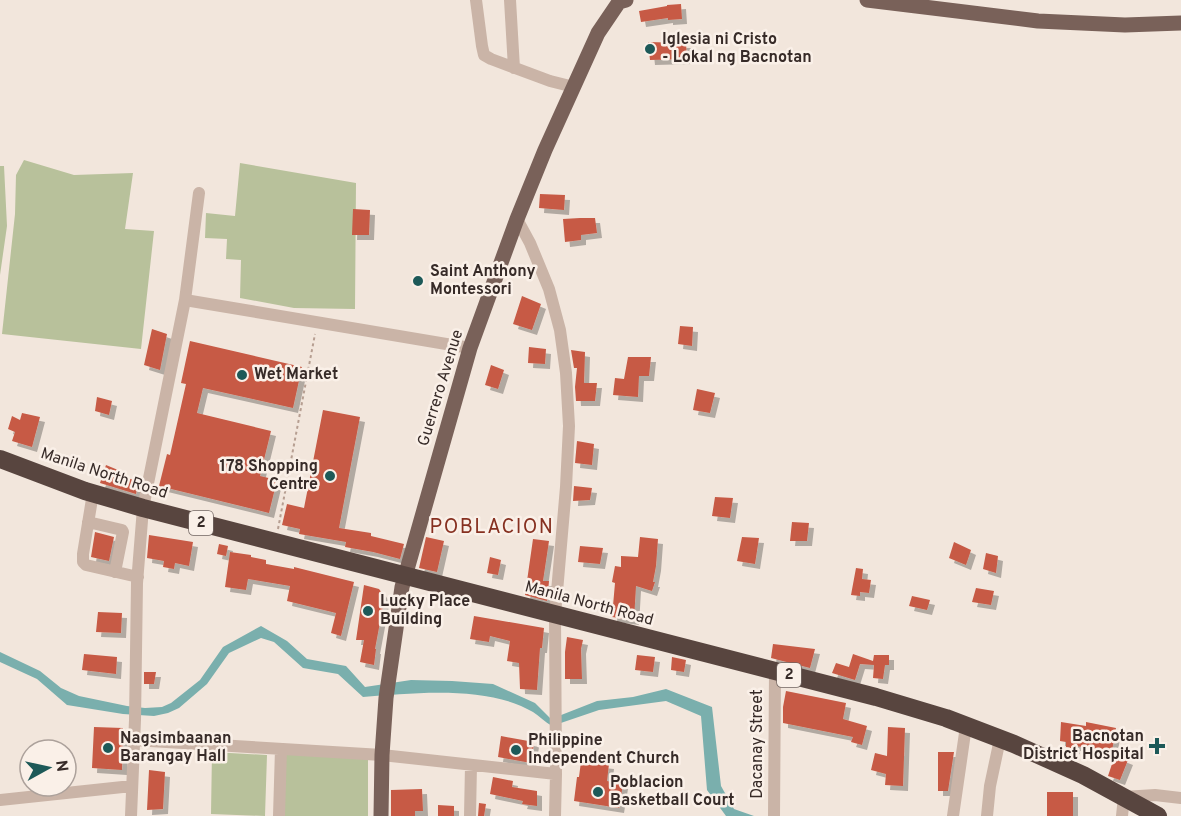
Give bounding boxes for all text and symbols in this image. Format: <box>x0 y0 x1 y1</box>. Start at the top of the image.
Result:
place label: Iglesia ni Cristo - Lokal ng Bacnotan <box>662 30 812 68</box>
marker: Iglesia ni Cristo - Lokal ng Bacnotan <box>643 42 657 56</box>
place label: Saint Anthony Montessori <box>430 262 536 300</box>
marker: Saint Anthony Montessori <box>411 274 425 288</box>
street label: Guerrero Avenue <box>414 327 468 449</box>
place label: Wet Market <box>254 365 338 385</box>
marker: Wet Market <box>235 368 249 382</box>
street label: Manila North Road <box>38 444 170 504</box>
place label: 178 Shopping Centre <box>220 457 318 495</box>
marker: 178 Shopping Centre <box>323 469 337 483</box>
road number: 2 <box>189 511 213 535</box>
district label: POBLACION <box>430 515 554 541</box>
street label: Manila North Road <box>522 577 656 631</box>
place label: Lucky Place Building <box>380 592 470 630</box>
marker: Lucky Place Building <box>361 604 375 618</box>
road number: 2 <box>777 663 801 687</box>
street label: Dacanay Street <box>748 689 768 799</box>
place label: Bacnotan District Hospital <box>1023 727 1144 765</box>
place label: Nagsimbaanan Barangay Hall <box>120 729 231 767</box>
place label: Philippine Independent Church <box>528 731 680 769</box>
marker: Bacnotan District Hospital <box>1148 737 1166 755</box>
north arrow <box>18 738 78 798</box>
marker: Nagsimbaanan Barangay Hall <box>101 741 115 755</box>
marker: Philippine Independent Church <box>509 743 523 757</box>
text: N <box>50 759 72 773</box>
place label: Poblacion Basketball Court <box>610 773 735 811</box>
marker: Poblacion Basketball Court <box>591 785 605 799</box>

